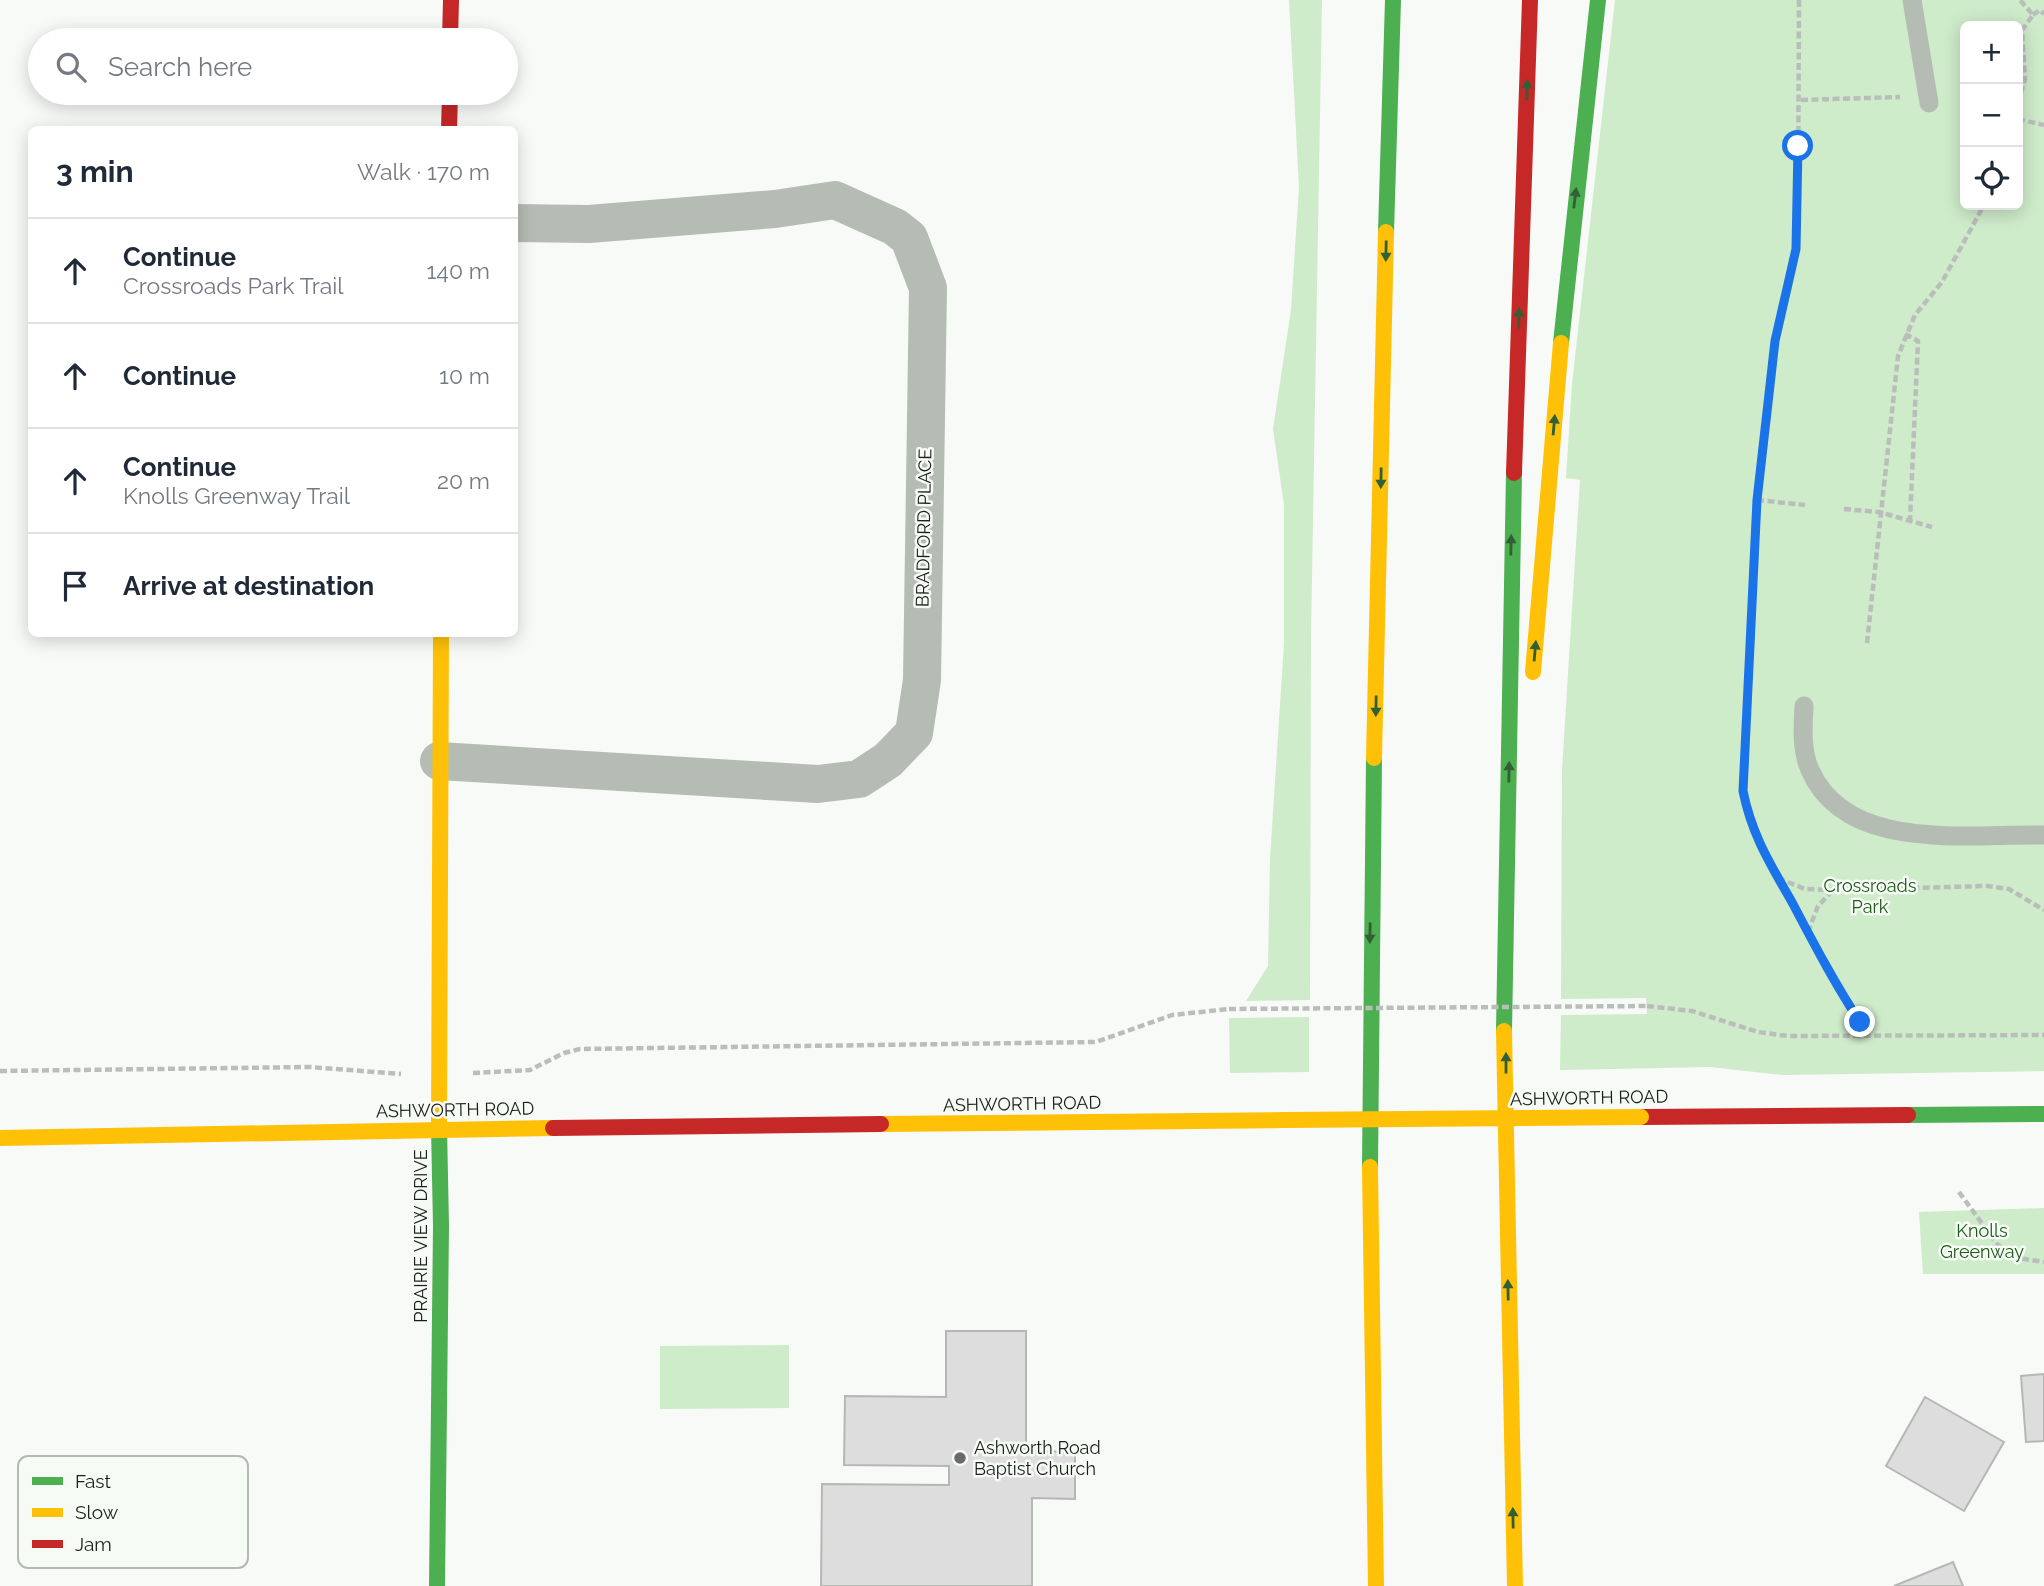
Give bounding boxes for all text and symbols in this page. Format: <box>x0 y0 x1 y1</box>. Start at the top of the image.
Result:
map controls <box>1960 21 2023 210</box>
button: + <box>1960 21 2023 84</box>
search box <box>28 28 518 105</box>
icon: search <box>52 48 90 86</box>
text: Search here <box>108 52 252 82</box>
one-way arrow <box>1522 79 1533 101</box>
button: − <box>1960 84 2023 147</box>
route start <box>1782 130 1813 161</box>
button: locate <box>1960 147 2023 210</box>
text: 3 min <box>56 154 134 189</box>
text: Walk · 170 m <box>357 158 490 185</box>
one-way arrow <box>1569 187 1580 209</box>
one-way arrow <box>1380 240 1392 262</box>
text: Continue <box>123 242 236 272</box>
icon: ahead <box>56 252 94 290</box>
text: 140 m <box>427 257 490 284</box>
text: Crossroads Park Trail <box>123 272 344 299</box>
one-way arrow <box>1513 306 1525 328</box>
icon: ahead <box>56 357 94 395</box>
text: Continue <box>123 361 236 391</box>
text: 10 m <box>439 362 490 389</box>
one-way arrow <box>1549 413 1560 435</box>
street label: BRADFORD PLACE <box>912 449 935 607</box>
text: Continue <box>123 452 236 482</box>
icon: ahead <box>56 462 94 500</box>
text: 20 m <box>437 467 490 494</box>
one-way arrow <box>1375 468 1386 490</box>
text: Knolls Greenway Trail <box>123 482 350 509</box>
one-way arrow <box>1506 534 1517 556</box>
icon: arrive <box>56 567 94 605</box>
text: Arrive at destination <box>123 571 374 601</box>
one-way arrow <box>1530 640 1541 662</box>
one-way arrow <box>1370 695 1381 717</box>
one-way arrow <box>1503 761 1514 783</box>
park label: Crossroads Park <box>1824 875 1917 917</box>
one-way arrow <box>1365 922 1376 944</box>
route end <box>1844 1006 1875 1037</box>
one-way arrow <box>1500 1052 1512 1074</box>
street label: ASHWORTH ROAD <box>1510 1086 1668 1109</box>
street label: ASHWORTH ROAD <box>943 1092 1101 1115</box>
street label: ASHWORTH ROAD <box>376 1098 534 1121</box>
street label: PRAIRIE VIEW DRIVE <box>410 1149 431 1323</box>
park label: Knolls Greenway <box>1940 1220 2024 1262</box>
one-way arrow <box>1502 1279 1513 1301</box>
place label: Ashworth Road Baptist Church <box>974 1437 1101 1479</box>
marker: Ashworth Road Baptist Church <box>952 1450 968 1466</box>
legend <box>18 1456 248 1568</box>
text: Fast <box>75 1470 111 1492</box>
text: Slow <box>75 1501 119 1523</box>
one-way arrow <box>1508 1507 1519 1529</box>
text: Jam <box>75 1533 112 1555</box>

